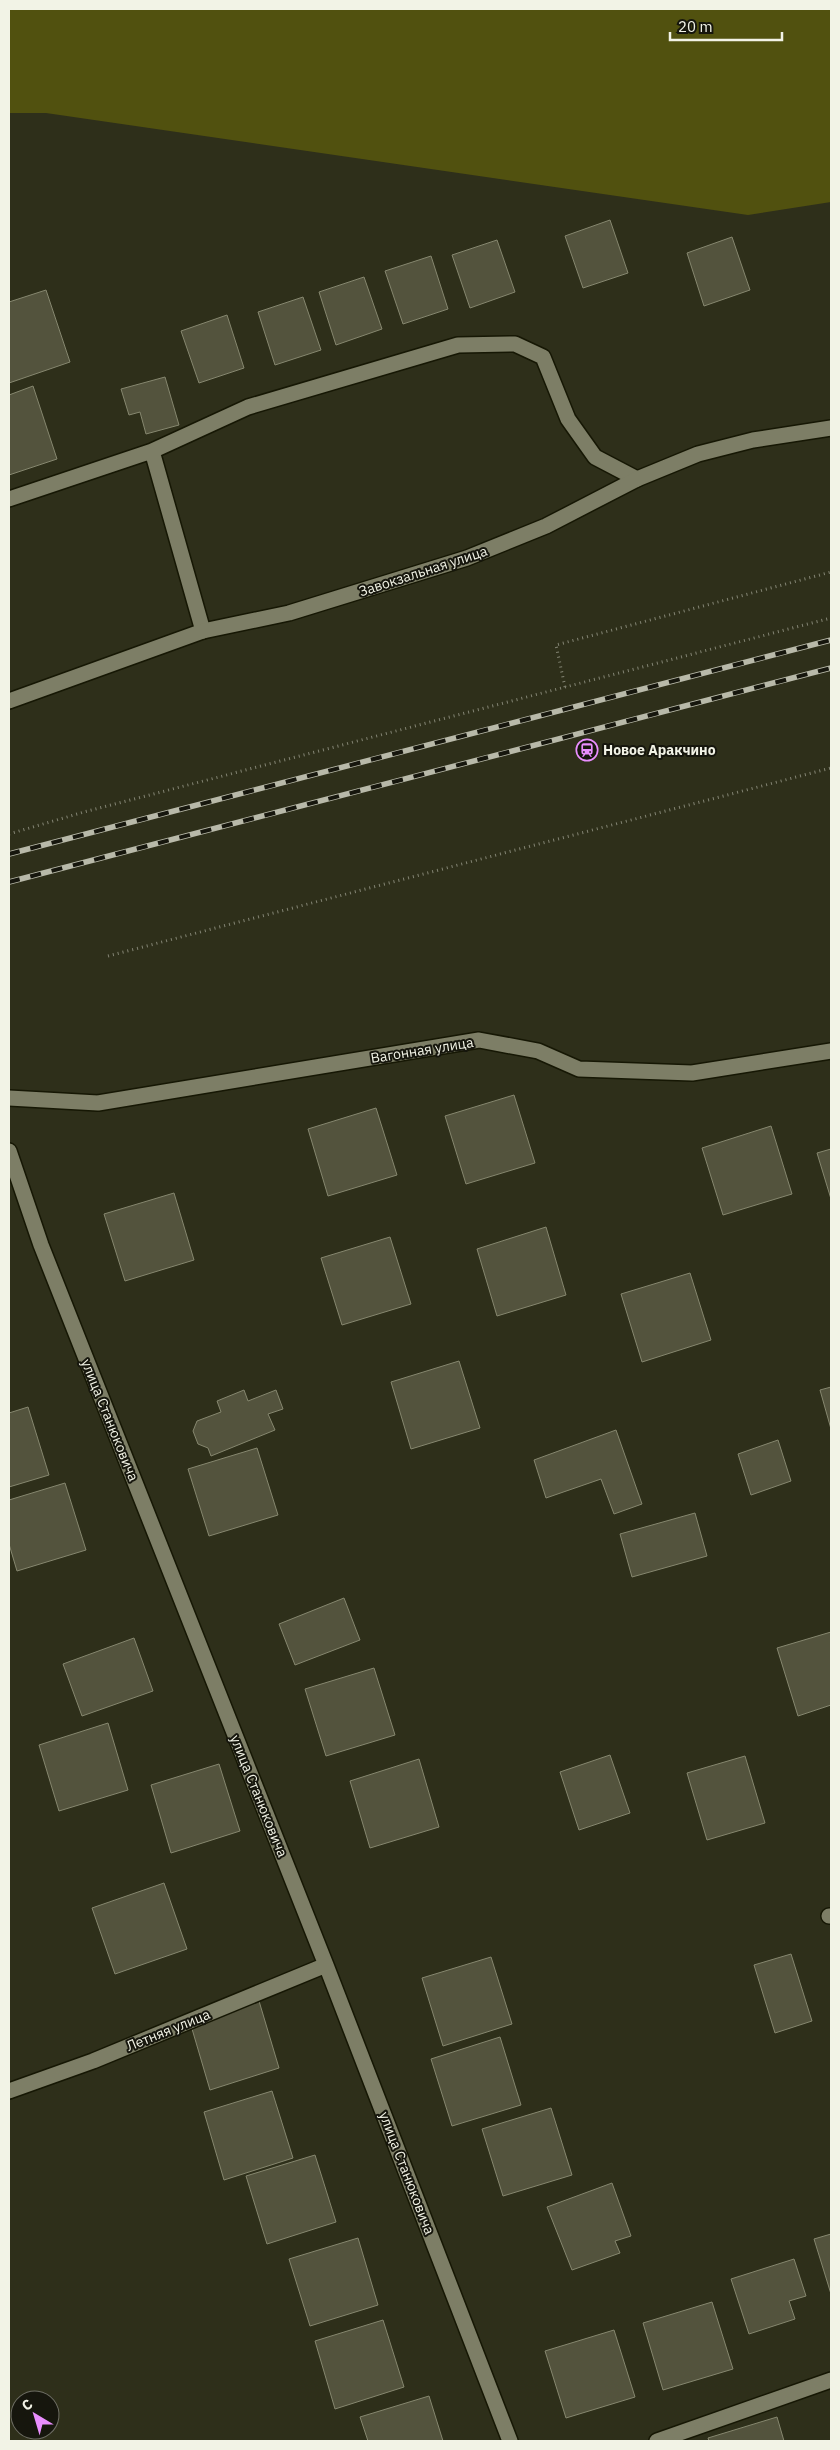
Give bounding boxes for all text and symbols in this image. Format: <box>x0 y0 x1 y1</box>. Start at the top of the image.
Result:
scale bar <box>670 10 782 42</box>
text: 20 m <box>678 17 713 36</box>
street label: Завокзальная улица <box>356 542 490 600</box>
station icon: Новое Аракчино <box>575 738 599 762</box>
place label: Новое Аракчино <box>603 741 716 759</box>
street label: Вагонная улица <box>369 1033 475 1067</box>
street label: улица Станюковича <box>77 1356 143 1484</box>
street label: улица Станюковича <box>226 1732 292 1860</box>
street label: Летняя улица <box>123 2005 213 2055</box>
street label: улица Станюковича <box>375 2109 439 2237</box>
north arrow <box>10 2390 60 2440</box>
text: С <box>18 2395 36 2415</box>

